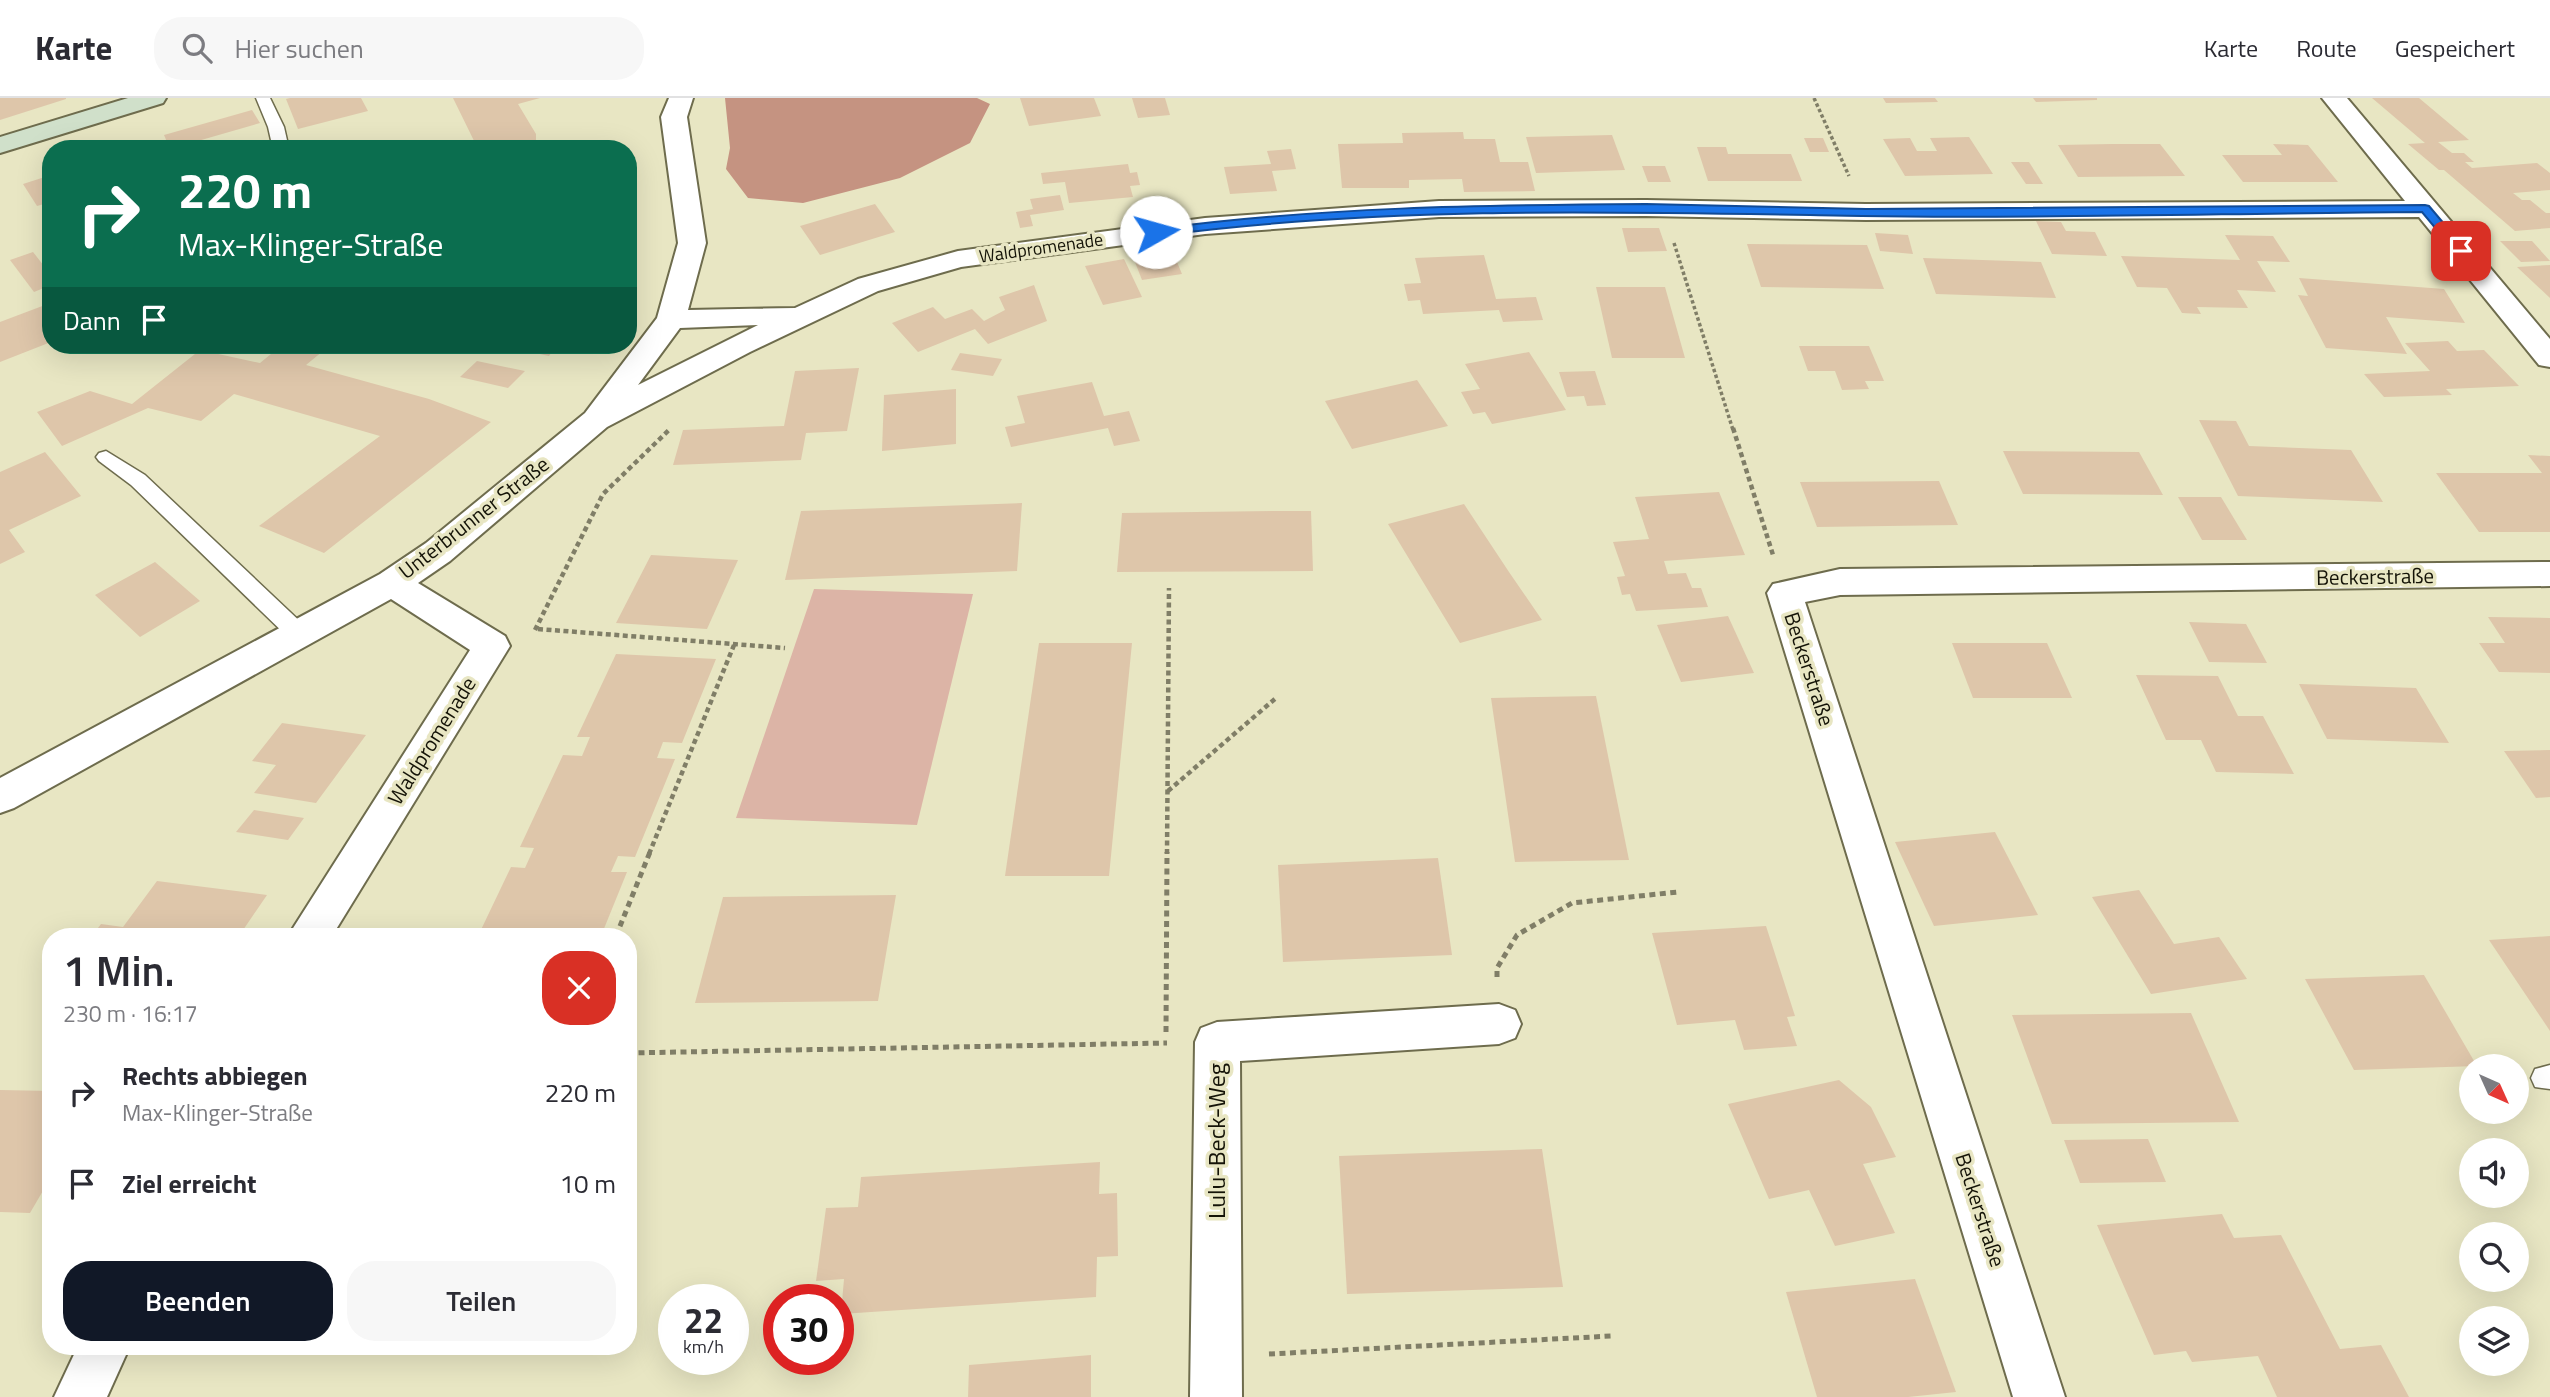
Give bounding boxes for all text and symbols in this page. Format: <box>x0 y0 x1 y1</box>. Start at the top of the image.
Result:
search box <box>154 17 644 80</box>
text: Karte <box>35 23 112 73</box>
icon: search <box>178 29 216 67</box>
text: Hier suchen <box>234 29 364 68</box>
text: Karte <box>2204 30 2258 66</box>
text: Route <box>2296 30 2357 66</box>
text: Gespeichert <box>2395 30 2515 66</box>
text: 220 m <box>178 152 312 227</box>
icon: right <box>63 168 154 259</box>
position arrow <box>1119 195 1193 269</box>
text: Max-Klinger-Straße <box>178 220 443 268</box>
pin <box>2431 221 2491 281</box>
street label: Waldpromenade <box>977 225 1105 270</box>
icon: arrive <box>2442 232 2480 270</box>
text: Dann <box>63 301 121 340</box>
icon: arrive <box>135 301 173 339</box>
street label: Unterbrunner Straße <box>391 448 556 586</box>
street label: Beckerstraße <box>2316 559 2434 593</box>
street label: Beckerstraße <box>1777 608 1843 730</box>
street label: Waldpromenade <box>379 670 483 811</box>
text: 1 Min. <box>63 938 175 1002</box>
button: close <box>542 951 616 1025</box>
text: 230 m · 16:17 <box>63 996 198 1031</box>
north arrow <box>2459 1054 2529 1124</box>
map controls <box>2459 1054 2529 1376</box>
text: Rechts abbiegen <box>122 1056 308 1095</box>
street label: Lulu-Beck-Weg <box>1198 1063 1234 1219</box>
text: 220 m <box>545 1073 616 1112</box>
icon: right <box>63 1074 101 1112</box>
text: Max-Klinger-Straße <box>122 1095 313 1130</box>
button: sound <box>2459 1138 2529 1208</box>
street label: Beckerstraße <box>1948 1149 2014 1271</box>
text: Ziel erreicht <box>122 1164 257 1203</box>
text: 10 m <box>559 1164 616 1203</box>
icon: arrive <box>63 1165 101 1203</box>
button: search <box>2459 1222 2529 1292</box>
button: Beenden <box>63 1261 333 1341</box>
button: Teilen <box>347 1261 616 1341</box>
speed limit sign: 30 <box>763 1284 854 1375</box>
text: 22 <box>684 1293 723 1347</box>
button: layers <box>2459 1306 2529 1376</box>
text: km/h <box>683 1333 724 1360</box>

